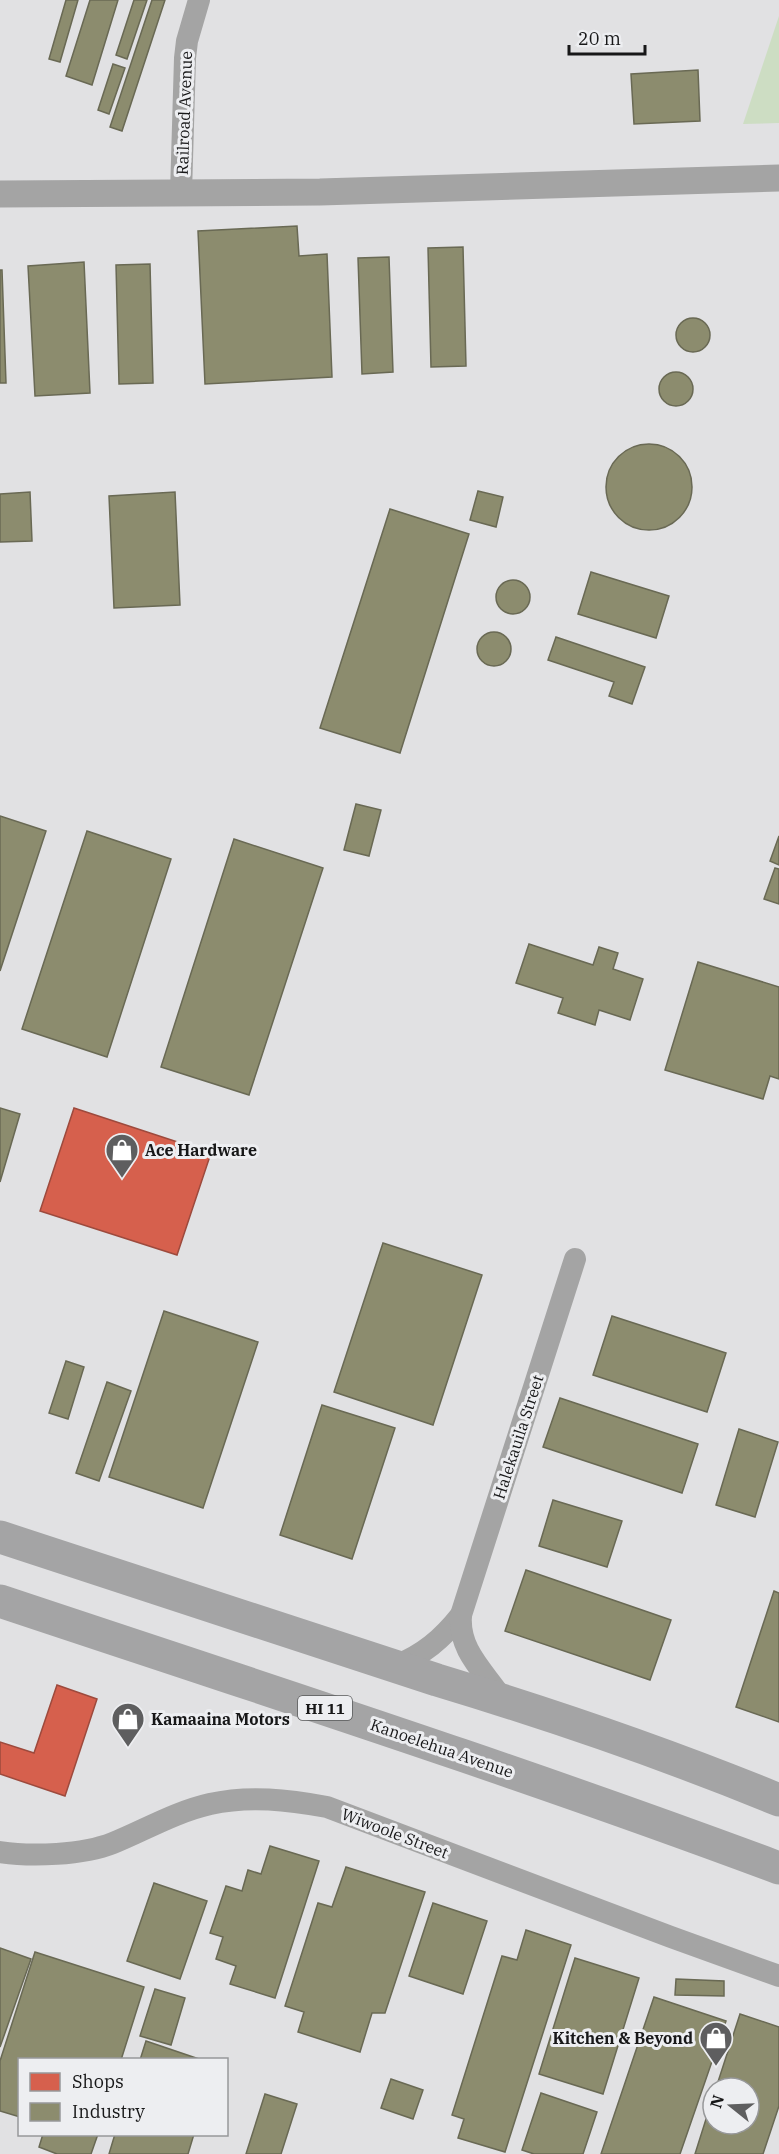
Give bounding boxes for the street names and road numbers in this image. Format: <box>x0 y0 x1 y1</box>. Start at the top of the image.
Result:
street label: Railroad Avenue <box>172 51 196 175</box>
street label: Halekauila Street <box>488 1372 548 1502</box>
road number: HI 11 <box>298 1696 352 1720</box>
street label: Kanoelehua Avenue <box>368 1714 516 1782</box>
street label: Wiwoole Street <box>339 1803 452 1863</box>

